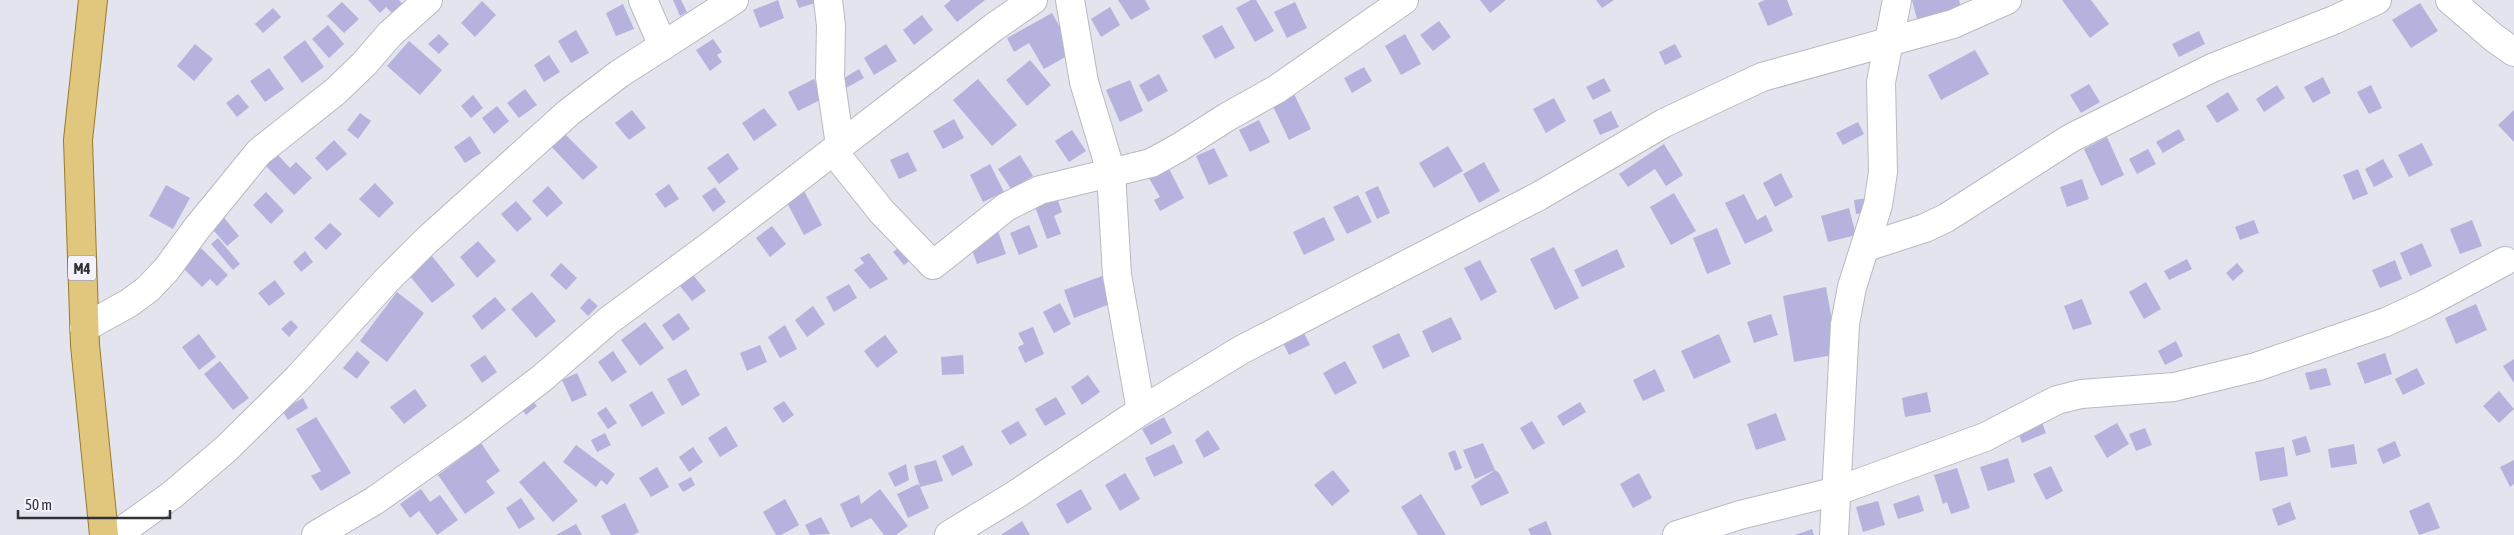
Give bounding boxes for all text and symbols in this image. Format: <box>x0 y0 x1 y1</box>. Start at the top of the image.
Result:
road number: M4 <box>68 256 96 280</box>
scale bar <box>18 488 170 520</box>
text: 50 m <box>25 496 52 513</box>

